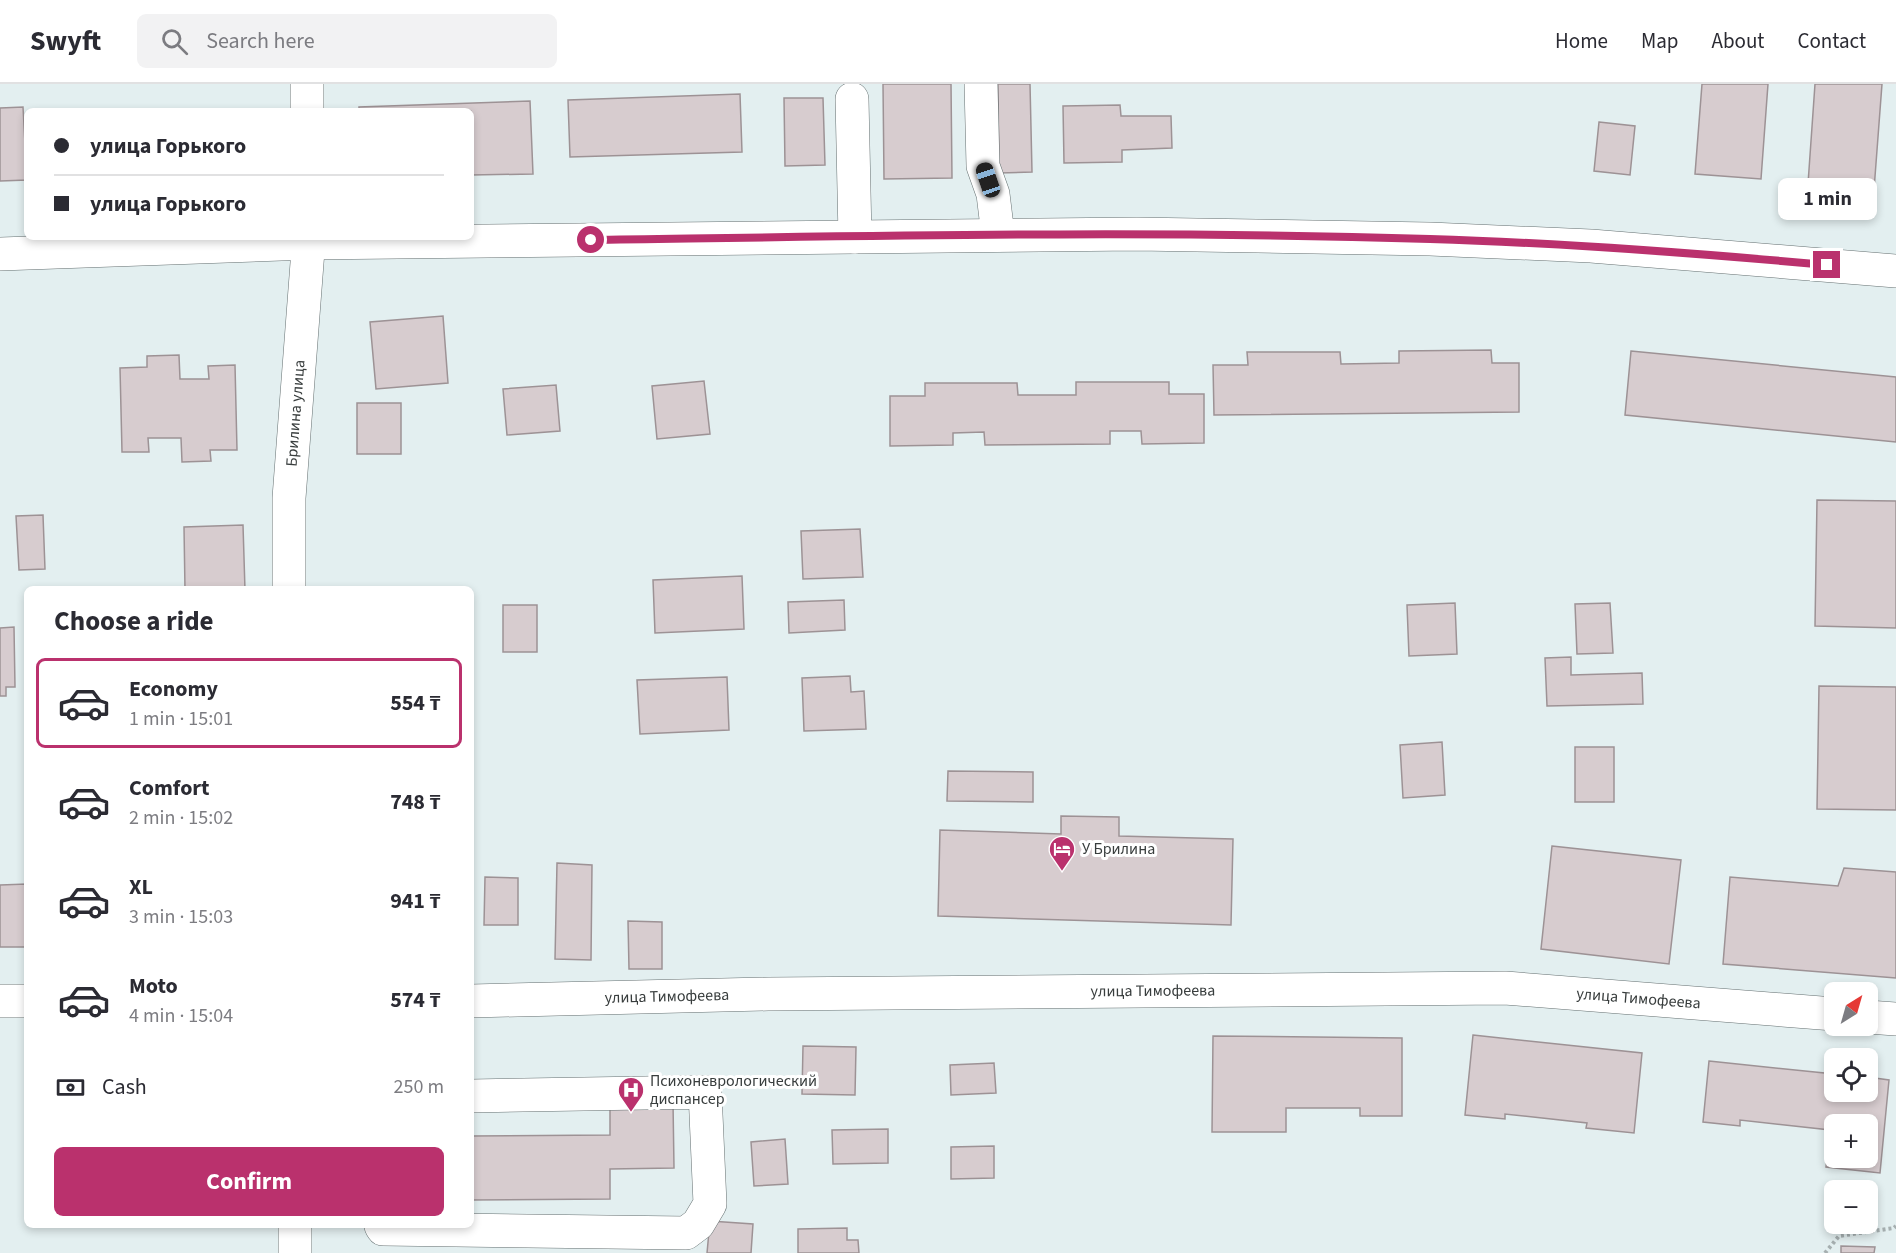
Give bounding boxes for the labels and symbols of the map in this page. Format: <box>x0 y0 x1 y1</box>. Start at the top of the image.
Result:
car <box>974 160 1002 200</box>
callout: 1 min <box>1778 178 1876 220</box>
route start <box>577 226 604 253</box>
route end <box>1813 251 1840 278</box>
street label: Брилина улица <box>280 359 311 467</box>
hotel icon: У Брилина <box>1047 834 1077 872</box>
place label: У Брилина <box>1082 838 1155 860</box>
street label: улица Тимофеева <box>1090 979 1215 1002</box>
north arrow <box>1824 982 1878 1036</box>
street label: улица Тимофеева <box>1575 983 1702 1014</box>
street label: улица Тимофеева <box>604 984 730 1009</box>
place label: Психоневрологический диспансер <box>650 1070 817 1110</box>
hospital icon: Психоневрологический диспансер <box>616 1075 646 1113</box>

